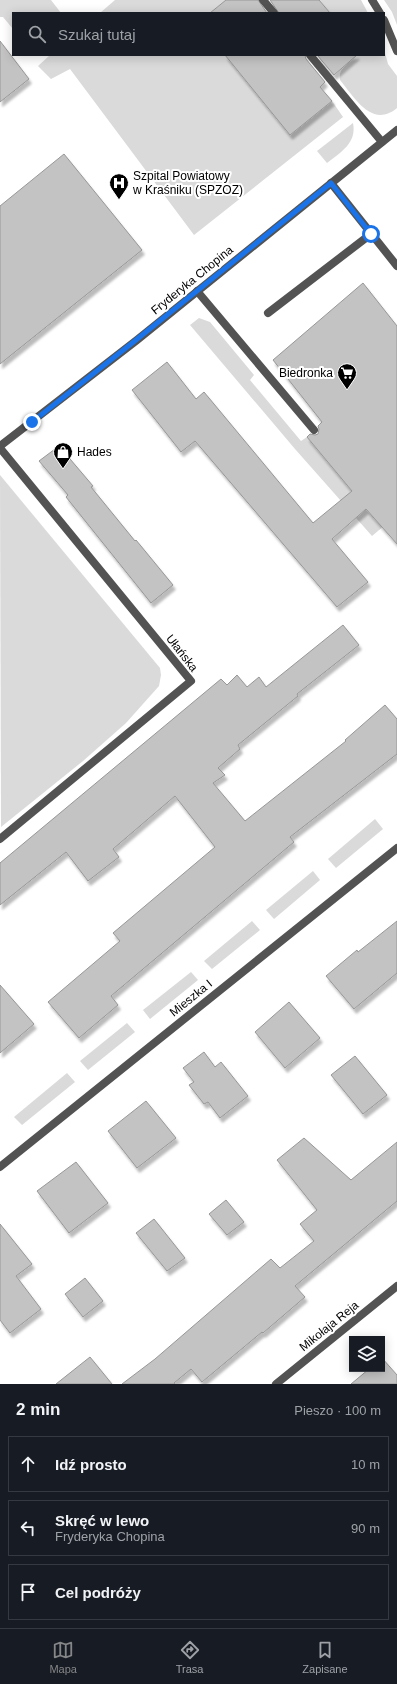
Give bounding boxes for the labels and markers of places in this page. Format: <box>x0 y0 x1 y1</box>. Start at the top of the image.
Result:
place label: Szpital Powiatowy w Kraśniku (SPZOZ) <box>132 169 243 197</box>
hospital icon: Szpital Powiatowy w Kraśniku (SPZOZ) <box>108 172 130 200</box>
supermarket icon: Biedronka <box>336 362 358 390</box>
place label: Biedronka <box>279 366 333 380</box>
shop icon: Hades <box>52 441 74 469</box>
place label: Hades <box>77 445 112 459</box>

